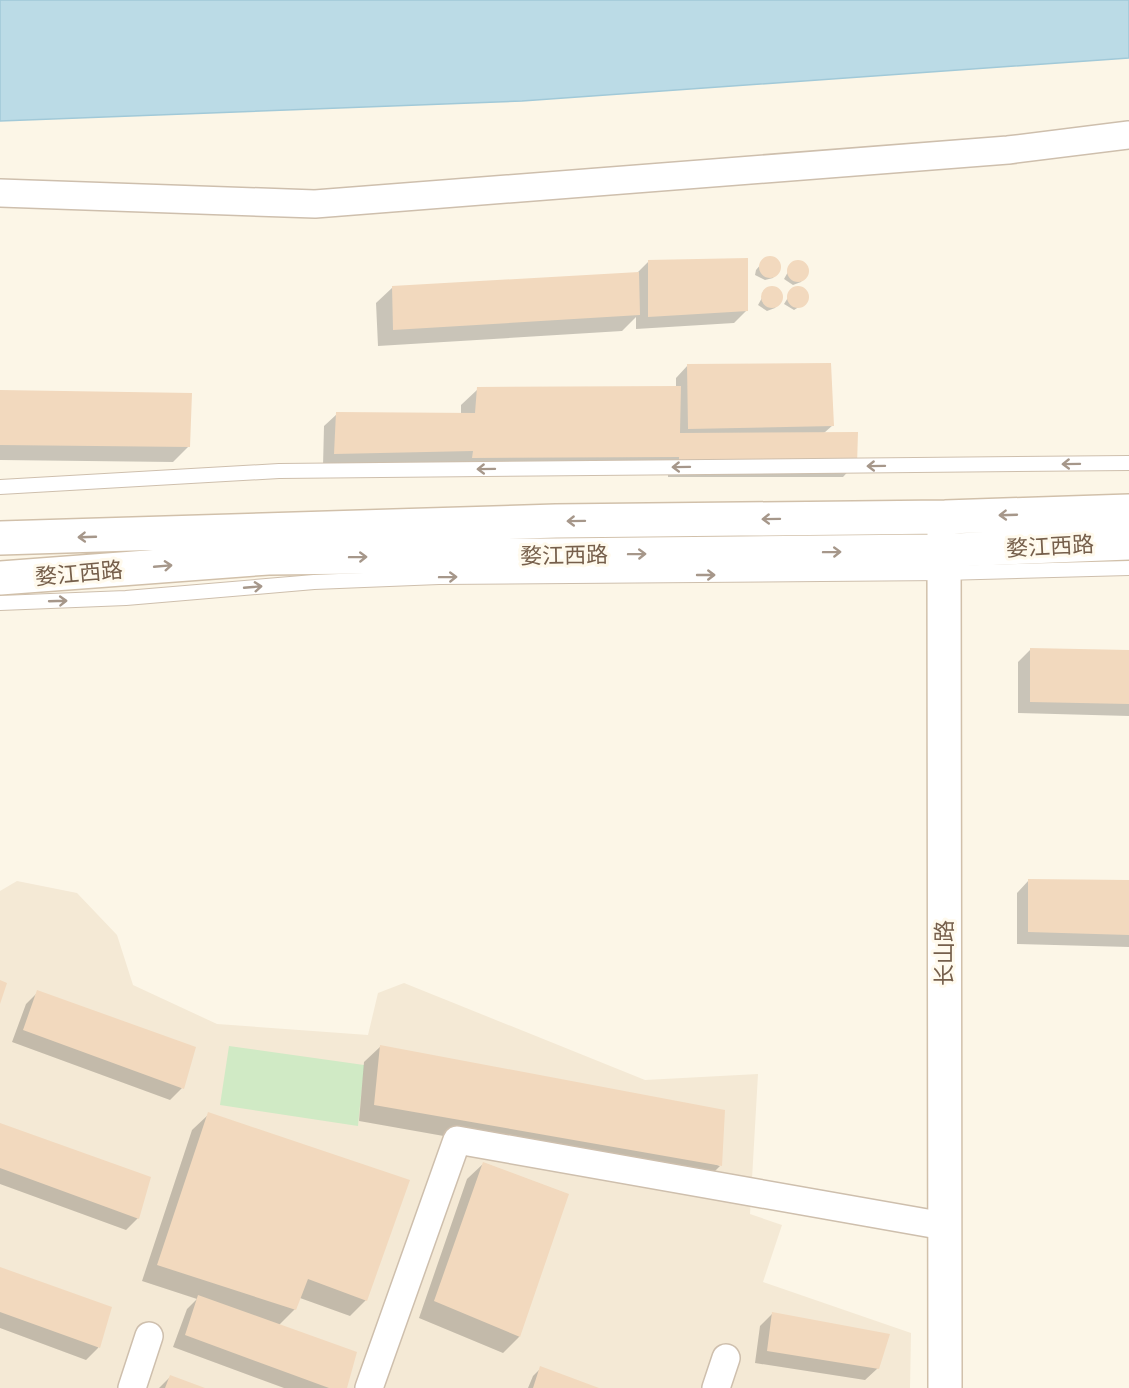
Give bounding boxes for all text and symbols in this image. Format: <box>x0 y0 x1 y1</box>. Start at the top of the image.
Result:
one-way arrow <box>1061 458 1081 470</box>
one-way arrow <box>866 460 886 471</box>
one-way arrow <box>671 462 691 473</box>
one-way arrow <box>476 463 496 475</box>
one-way arrow <box>998 510 1018 521</box>
one-way arrow <box>761 513 781 525</box>
one-way arrow <box>566 515 586 527</box>
one-way arrow <box>77 531 97 542</box>
street label: 婺江西路 <box>1005 531 1095 562</box>
street label: 婺江西路 <box>520 541 608 570</box>
one-way arrow <box>821 546 841 558</box>
one-way arrow <box>626 548 646 560</box>
one-way arrow <box>347 551 367 563</box>
street label: 婺江西路 <box>34 556 124 591</box>
one-way arrow <box>153 560 172 571</box>
one-way arrow <box>695 569 715 581</box>
one-way arrow <box>437 571 457 583</box>
one-way arrow <box>243 582 262 593</box>
one-way arrow <box>48 595 68 606</box>
street label: 长山路 <box>931 920 958 986</box>

